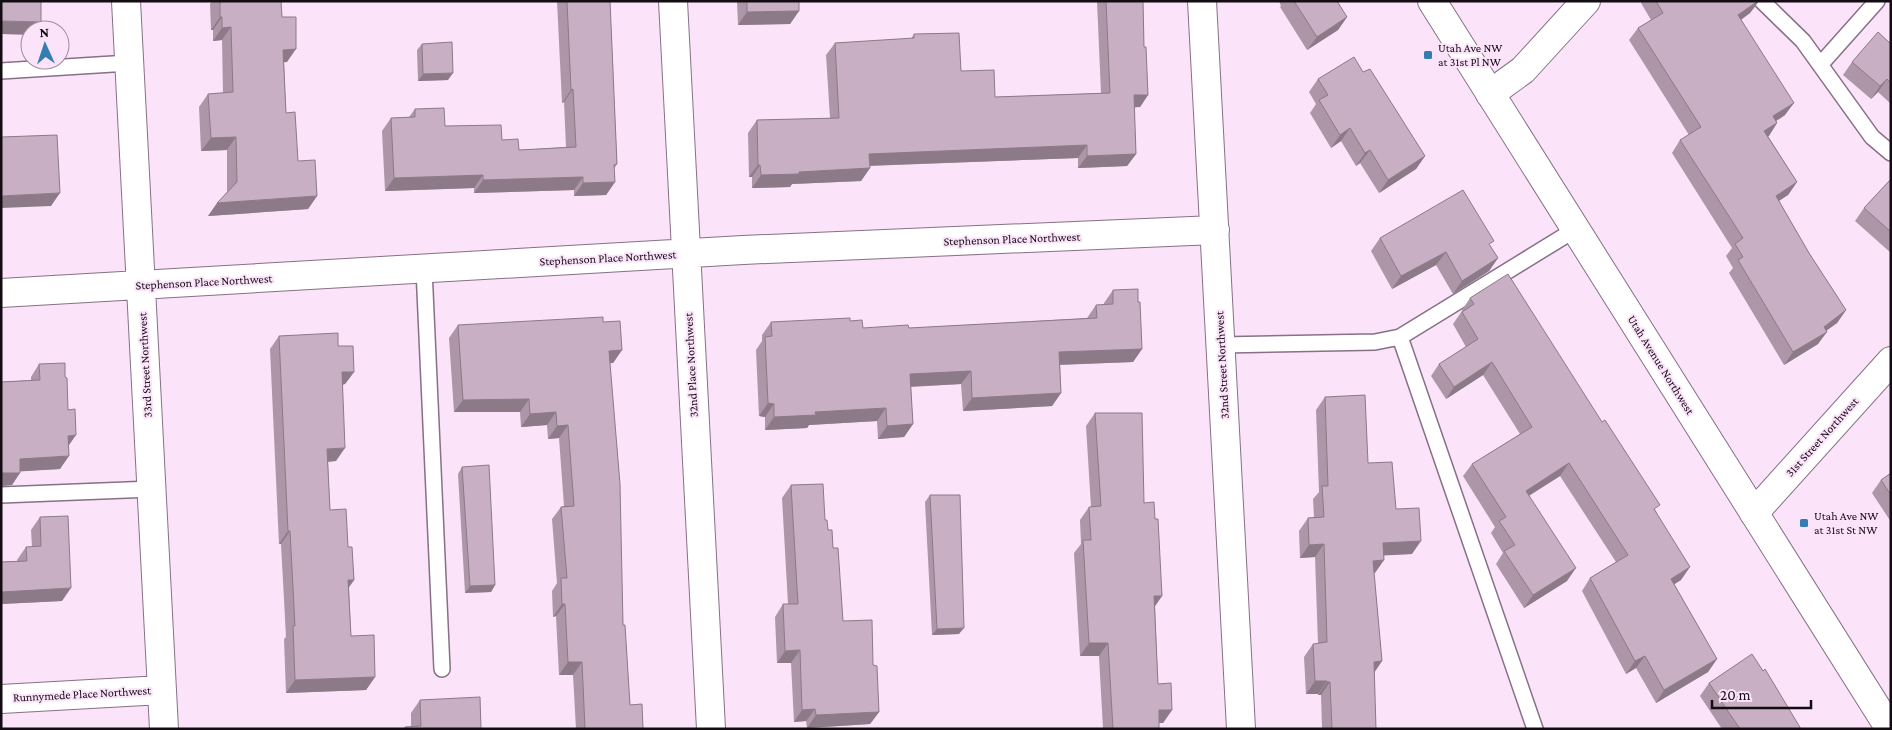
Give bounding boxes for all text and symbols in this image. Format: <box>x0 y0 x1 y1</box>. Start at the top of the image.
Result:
north arrow <box>20 20 70 70</box>
text: N <box>39 24 50 40</box>
place label: Utah Ave NW at 31st Pl NW <box>1438 41 1502 69</box>
marker: Utah Ave NW at 31st Pl NW <box>1422 49 1434 61</box>
street label: Stephenson Place Northwest <box>943 230 1082 248</box>
street label: Stephenson Place Northwest <box>539 247 678 269</box>
street label: Stephenson Place Northwest <box>135 271 274 293</box>
street label: 32nd Street Northwest <box>1212 310 1232 419</box>
street label: 33rd Street Northwest <box>135 311 155 418</box>
street label: 32nd Place Northwest <box>681 311 701 418</box>
street label: Utah Avenue Northwest <box>1625 313 1698 418</box>
street label: 31st Street Northwest <box>1783 394 1862 480</box>
place label: Utah Ave NW at 31st St NW <box>1814 509 1878 537</box>
marker: Utah Ave NW at 31st St NW <box>1798 517 1810 529</box>
scale bar <box>1712 678 1811 710</box>
street label: Runnymede Place Northwest <box>13 683 152 705</box>
text: 20 m <box>1720 687 1751 703</box>

